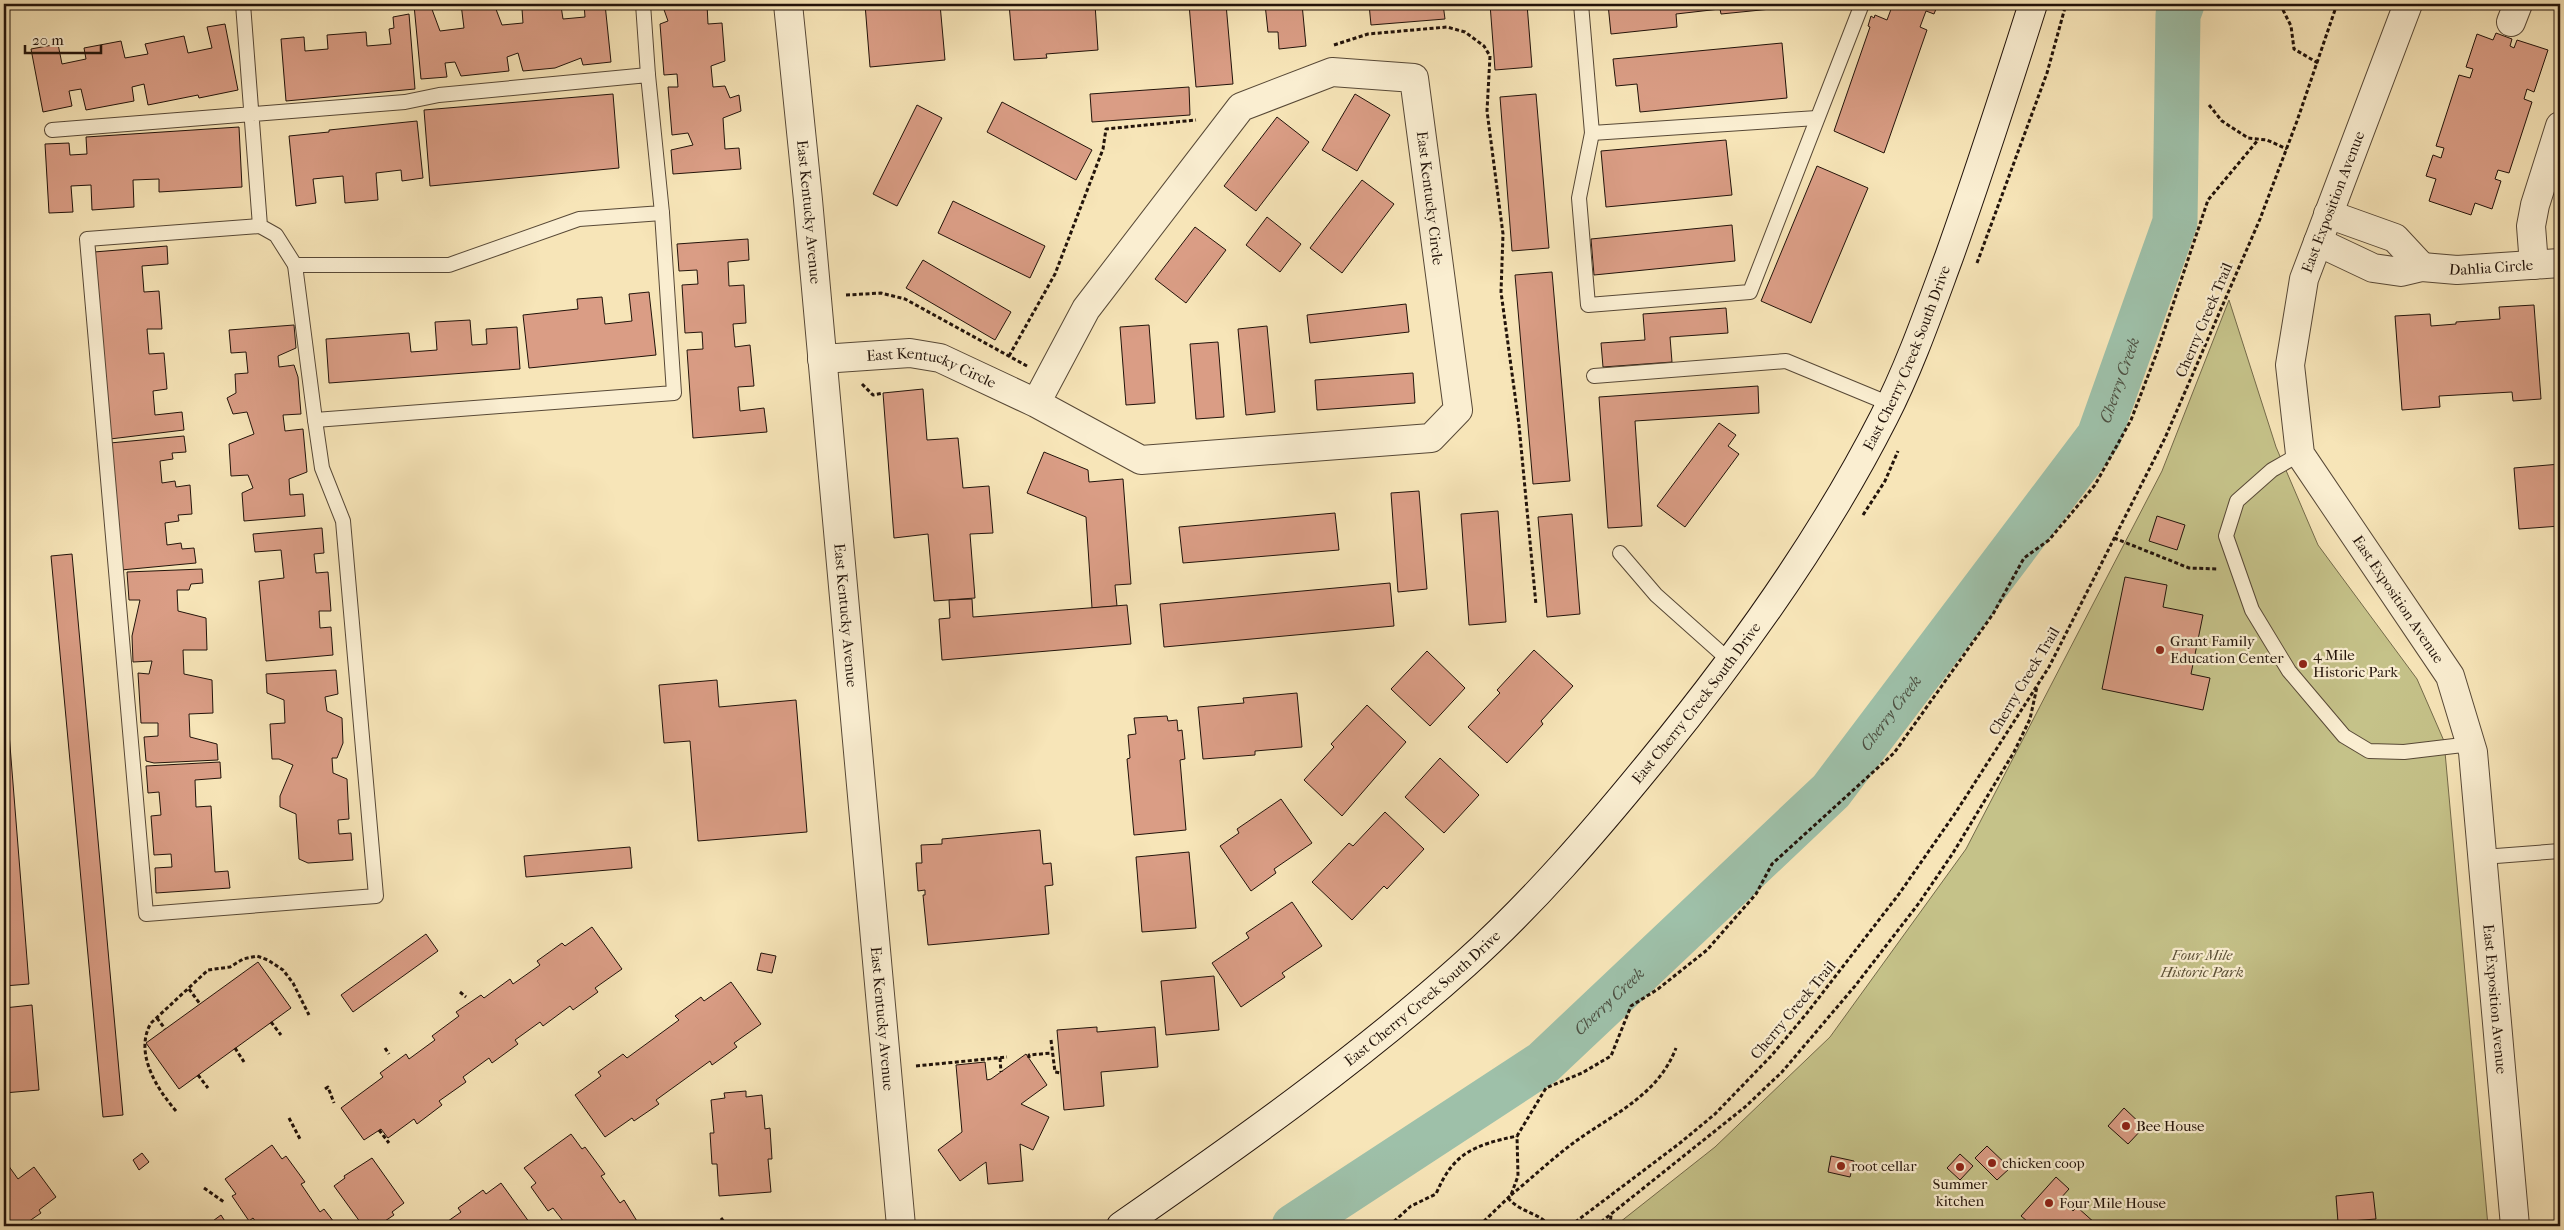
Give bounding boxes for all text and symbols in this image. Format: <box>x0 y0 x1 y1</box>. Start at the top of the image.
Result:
scale bar <box>25 22 101 54</box>
text: 20 m <box>32 31 64 49</box>
street label: East Exposition Avenue <box>2298 128 2369 275</box>
street label: East Kentucky Circle <box>1413 130 1447 267</box>
street label: East Kentucky Avenue <box>793 139 825 285</box>
street label: Dahlia Circle <box>2448 256 2534 279</box>
street label: Cherry Creek Trail <box>2172 260 2236 380</box>
street label: East Cherry Creek South Drive <box>1859 262 1954 454</box>
water label: Cherry Creek <box>2095 335 2143 426</box>
street label: East Kentucky Circle <box>866 344 999 392</box>
street label: East Exposition Avenue <box>2349 532 2448 667</box>
street label: East Kentucky Avenue <box>830 542 861 689</box>
street label: East Cherry Creek South Drive <box>1628 618 1765 787</box>
street label: Cherry Creek Trail <box>1985 624 2063 738</box>
place label: Grant Family Education Center <box>2170 632 2284 667</box>
marker: Grant Family Education Center <box>2154 644 2166 656</box>
place label: 4 Mile Historic Park <box>2313 646 2398 681</box>
marker: 4 Mile Historic Park <box>2297 658 2309 670</box>
water label: Cherry Creek <box>1856 671 1925 754</box>
street label: East Exposition Avenue <box>2479 923 2511 1075</box>
street label: East Cherry Creek South Drive <box>1341 926 1505 1070</box>
street label: East Kentucky Avenue <box>867 946 898 1092</box>
park label: Four Mile Historic Park <box>2159 946 2244 981</box>
street label: Cherry Creek Trail <box>1747 957 1839 1063</box>
water label: Cherry Creek <box>1570 964 1648 1039</box>
place label: Bee House <box>2136 1117 2205 1135</box>
marker: Bee House <box>2120 1120 2132 1132</box>
place label: chicken coop <box>2002 1154 2085 1172</box>
place label: root cellar <box>1851 1157 1917 1175</box>
marker: chicken coop <box>1986 1157 1998 1169</box>
marker: root cellar <box>1835 1160 1847 1172</box>
marker: Summer kitchen <box>1954 1161 1966 1173</box>
place label: Summer kitchen <box>1933 1175 1988 1210</box>
place label: Four Mile House <box>2059 1194 2167 1212</box>
marker: Four Mile House <box>2043 1197 2055 1209</box>

